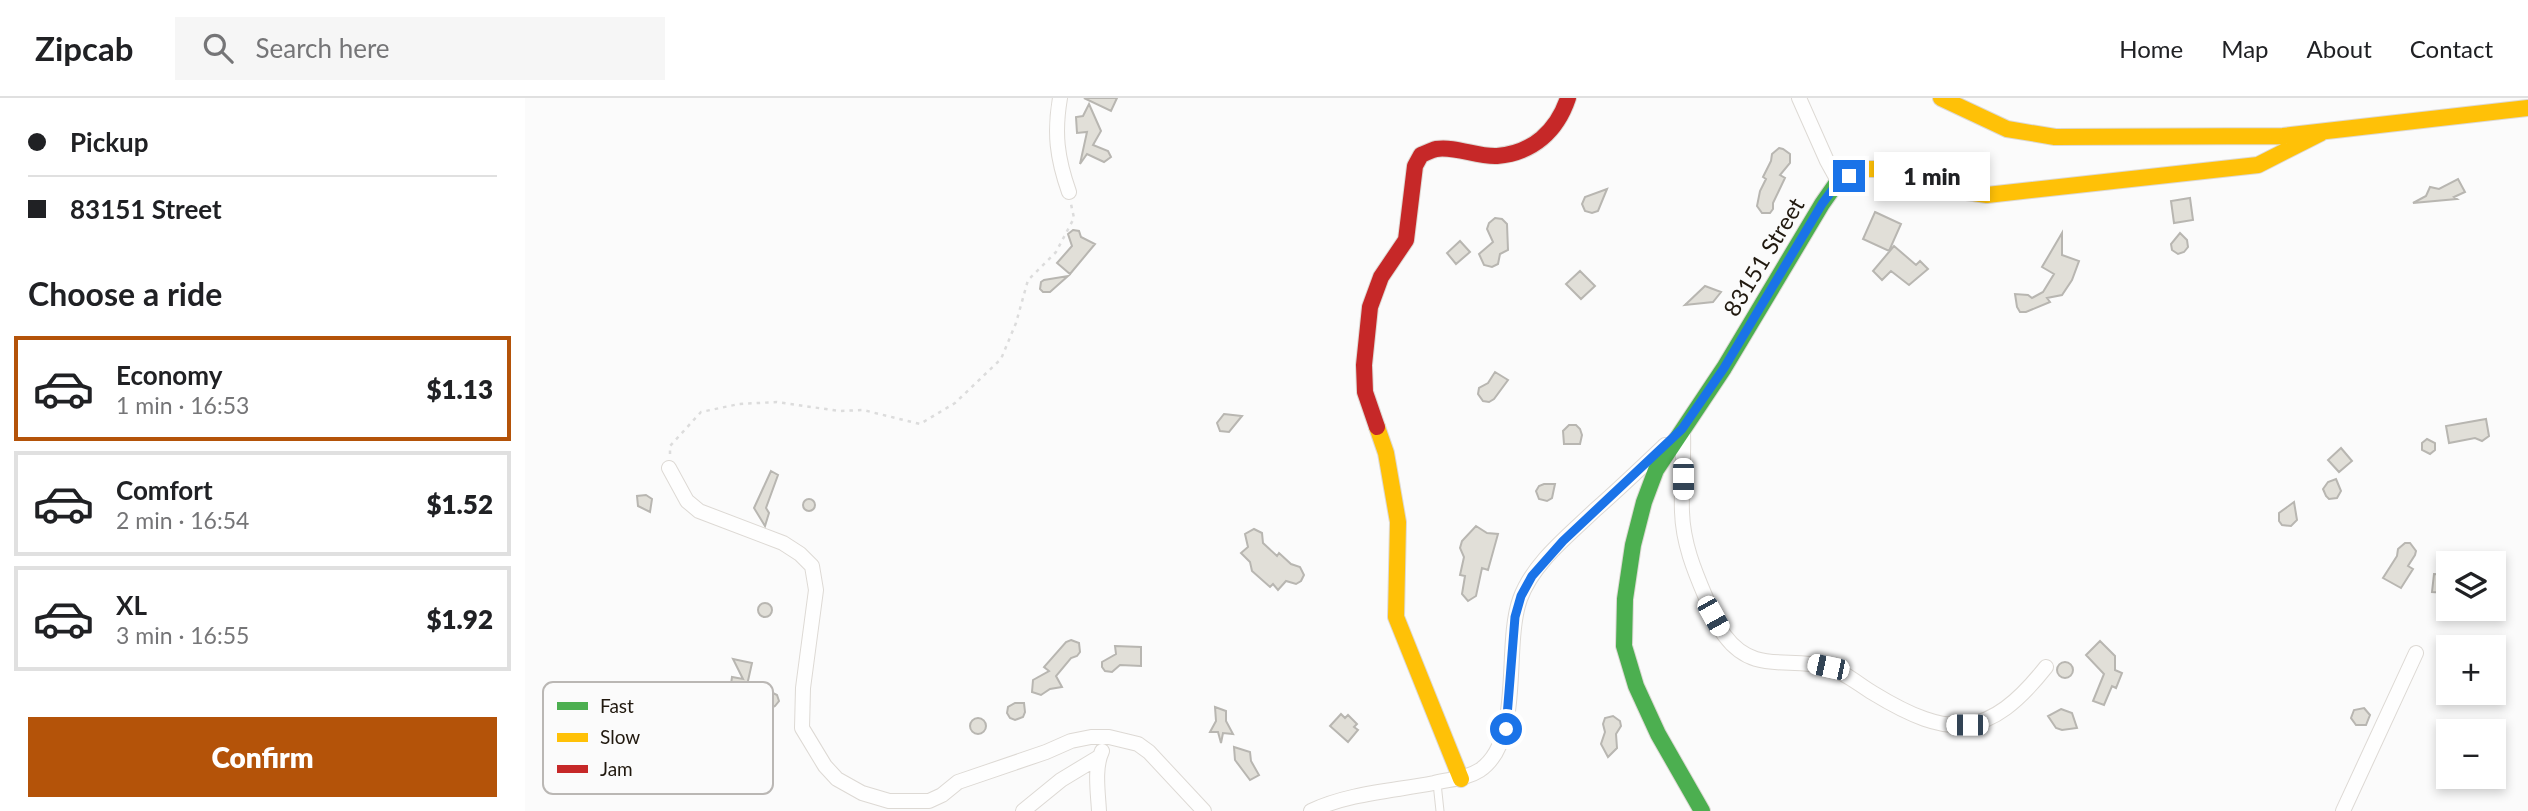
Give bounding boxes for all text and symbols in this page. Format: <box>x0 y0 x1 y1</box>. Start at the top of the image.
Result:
search box <box>175 17 665 80</box>
text: Zipcab <box>35 28 133 68</box>
icon: search <box>199 29 237 67</box>
text: Search here <box>255 32 390 64</box>
text: Home <box>2119 34 2183 63</box>
text: Map <box>2221 34 2269 63</box>
text: About <box>2307 34 2372 63</box>
text: Contact <box>2410 34 2493 63</box>
text: Pickup <box>70 126 149 158</box>
callout: 1 min <box>1873 152 1989 200</box>
route end <box>1833 160 1865 192</box>
text: 1 min <box>1903 162 1961 190</box>
street label: 83151 Street <box>1717 192 1810 321</box>
text: 83151 Street <box>70 193 222 225</box>
text: Choose a ride <box>28 274 222 313</box>
icon: car <box>32 357 95 420</box>
text: Economy <box>116 359 222 391</box>
text: $1.13 <box>426 373 493 405</box>
text: 1 min · 16:53 <box>116 391 249 419</box>
car <box>1673 458 1694 500</box>
icon: car <box>32 472 95 535</box>
text: Comfort <box>116 474 213 506</box>
text: $1.52 <box>426 488 493 520</box>
text: 2 min · 16:54 <box>116 506 249 534</box>
map controls <box>2436 551 2506 789</box>
button: layers <box>2436 551 2506 621</box>
icon: car <box>32 587 95 650</box>
text: XL <box>116 589 147 621</box>
car <box>1694 593 1733 639</box>
text: $1.92 <box>426 603 493 635</box>
text: 3 min · 16:55 <box>116 621 249 649</box>
button: + <box>2436 635 2506 705</box>
car <box>1806 652 1851 682</box>
legend <box>543 682 773 794</box>
text: Fast <box>600 694 634 717</box>
route start <box>1490 713 1522 745</box>
car <box>1947 715 1989 736</box>
button: Confirm <box>28 717 497 797</box>
button: − <box>2436 719 2506 789</box>
text: Slow <box>600 725 640 748</box>
text: Jam <box>600 757 633 780</box>

